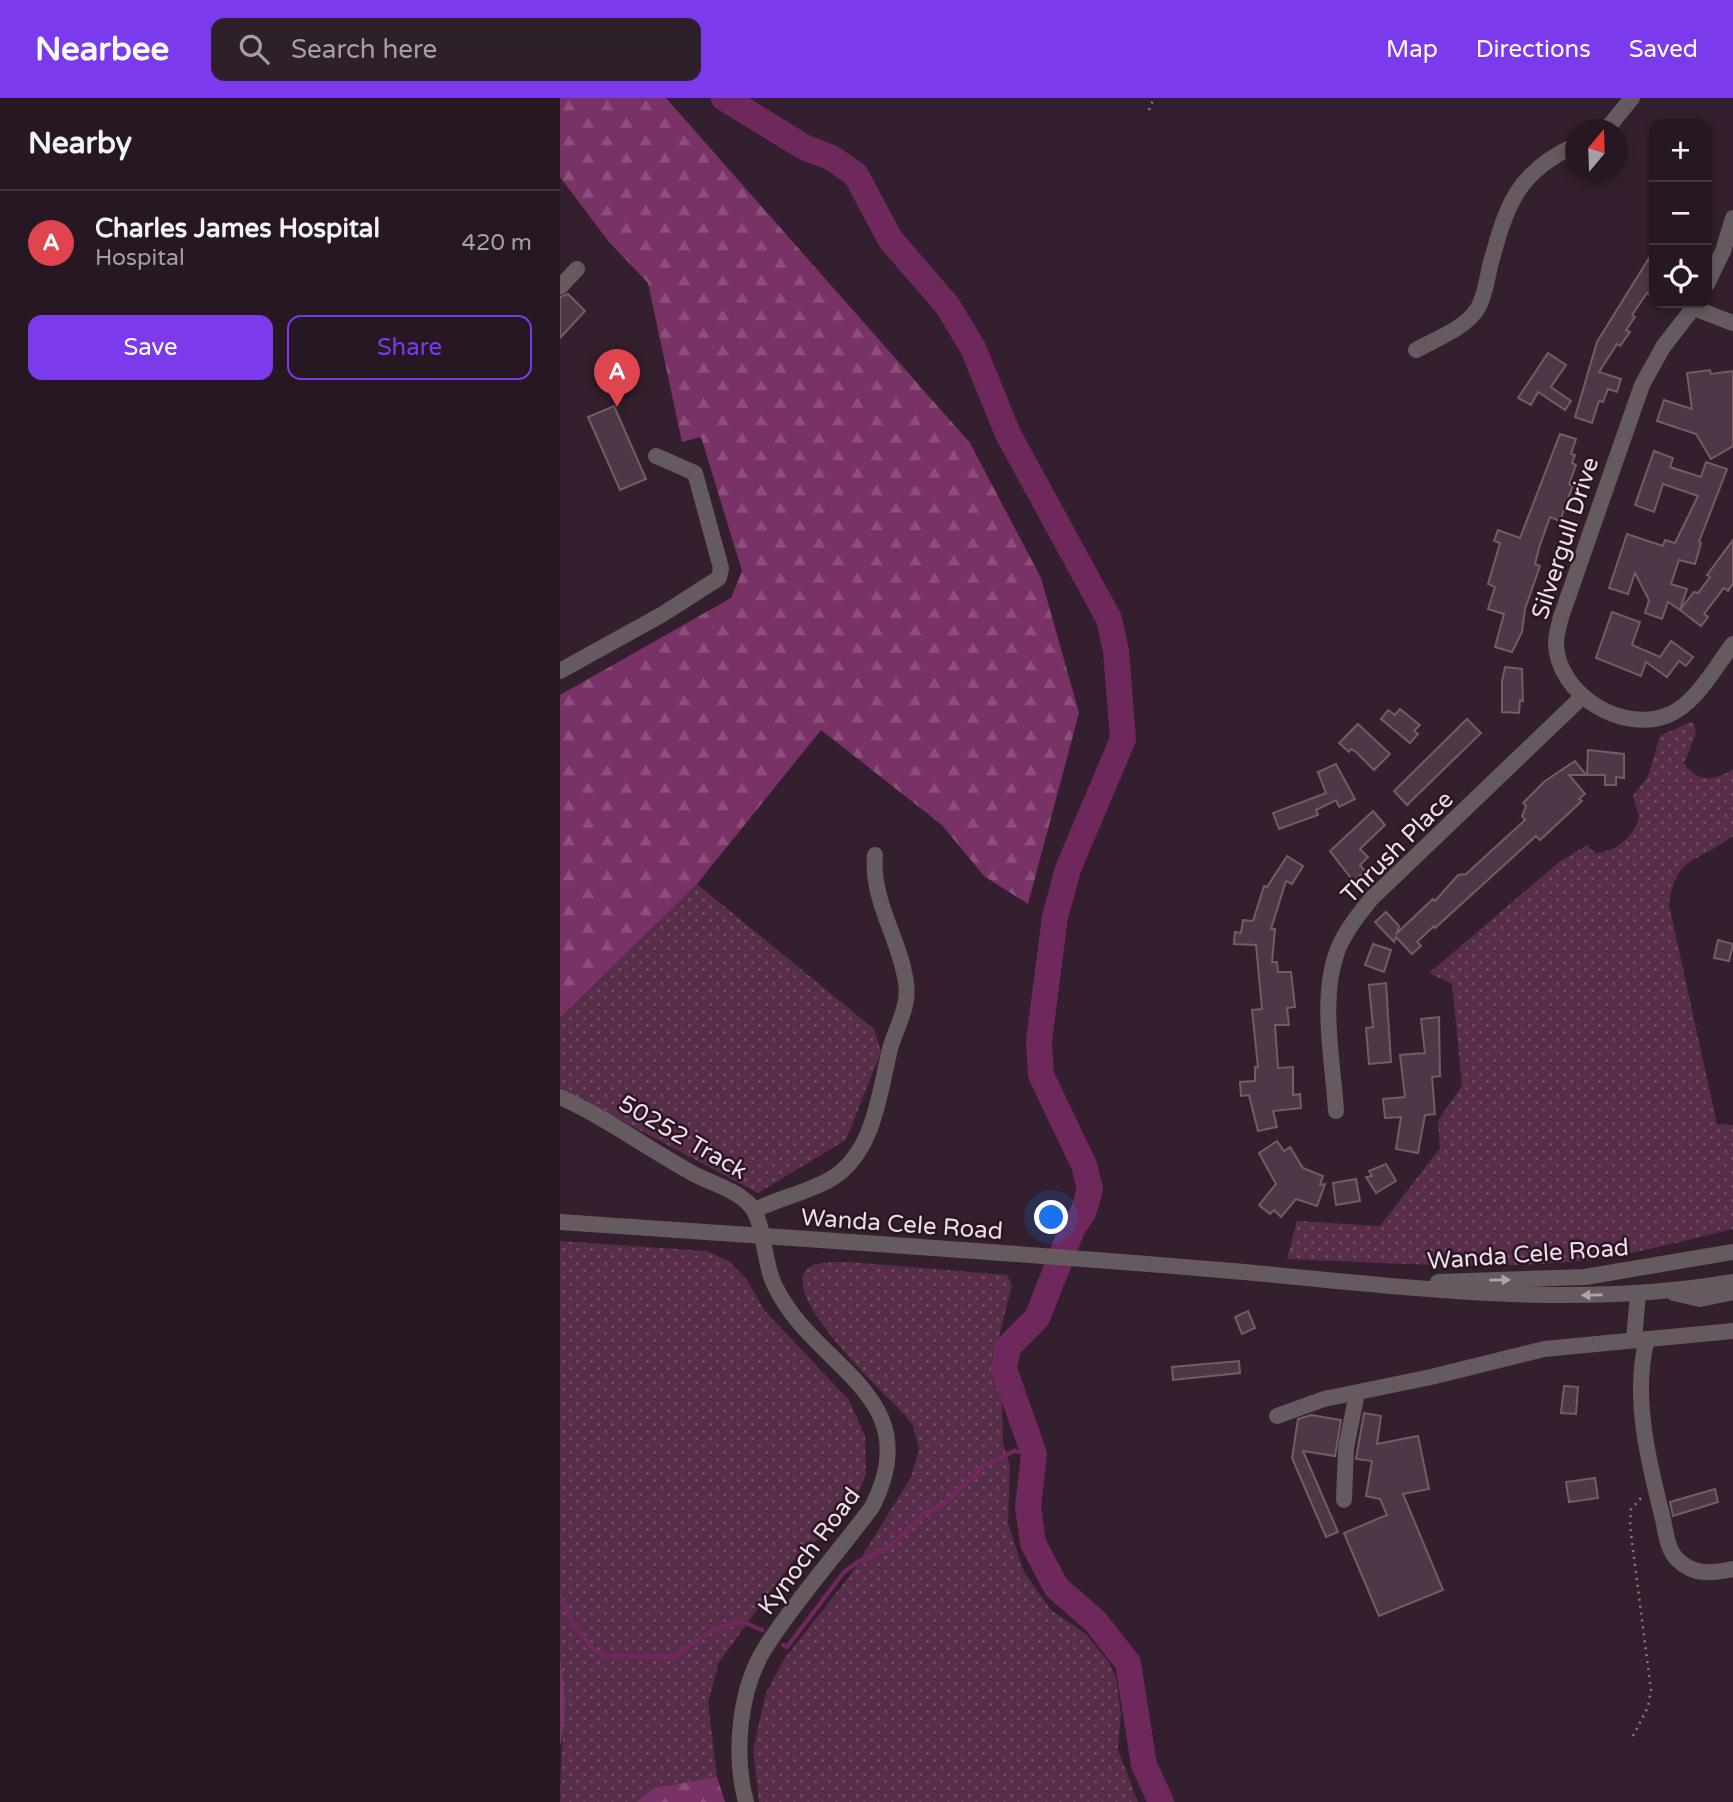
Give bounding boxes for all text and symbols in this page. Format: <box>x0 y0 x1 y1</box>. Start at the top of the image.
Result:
search box <box>211 18 701 81</box>
text: Nearbee <box>35 30 169 69</box>
icon: search <box>235 30 273 68</box>
text: Search here <box>291 34 437 65</box>
text: Map <box>1386 35 1438 64</box>
text: Directions <box>1476 35 1591 64</box>
text: Saved <box>1629 35 1698 64</box>
north arrow <box>1565 119 1628 182</box>
map controls <box>1649 119 1712 308</box>
button: + <box>1649 119 1712 182</box>
text: Nearby <box>28 125 132 162</box>
button: − <box>1649 182 1712 245</box>
text: Charles James Hospital <box>95 213 380 244</box>
text: A <box>42 229 60 257</box>
text: 420 m <box>462 229 532 257</box>
text: Hospital <box>95 244 185 272</box>
button: locate <box>1649 245 1712 308</box>
button: Save <box>28 315 273 380</box>
button: Share <box>287 315 532 380</box>
pin: A <box>594 349 640 407</box>
street label: Silvergull Drive <box>1526 454 1605 623</box>
street label: Thrush Place <box>1335 785 1460 910</box>
street label: 50252 Track <box>613 1089 752 1186</box>
your location <box>1034 1200 1068 1234</box>
street label: Wanda Cele Road <box>800 1203 1004 1246</box>
street label: Wanda Cele Road <box>1426 1233 1630 1276</box>
one-way arrow <box>1490 1275 1512 1286</box>
one-way arrow <box>1581 1289 1603 1301</box>
street label: Kynoch Road <box>752 1482 867 1621</box>

